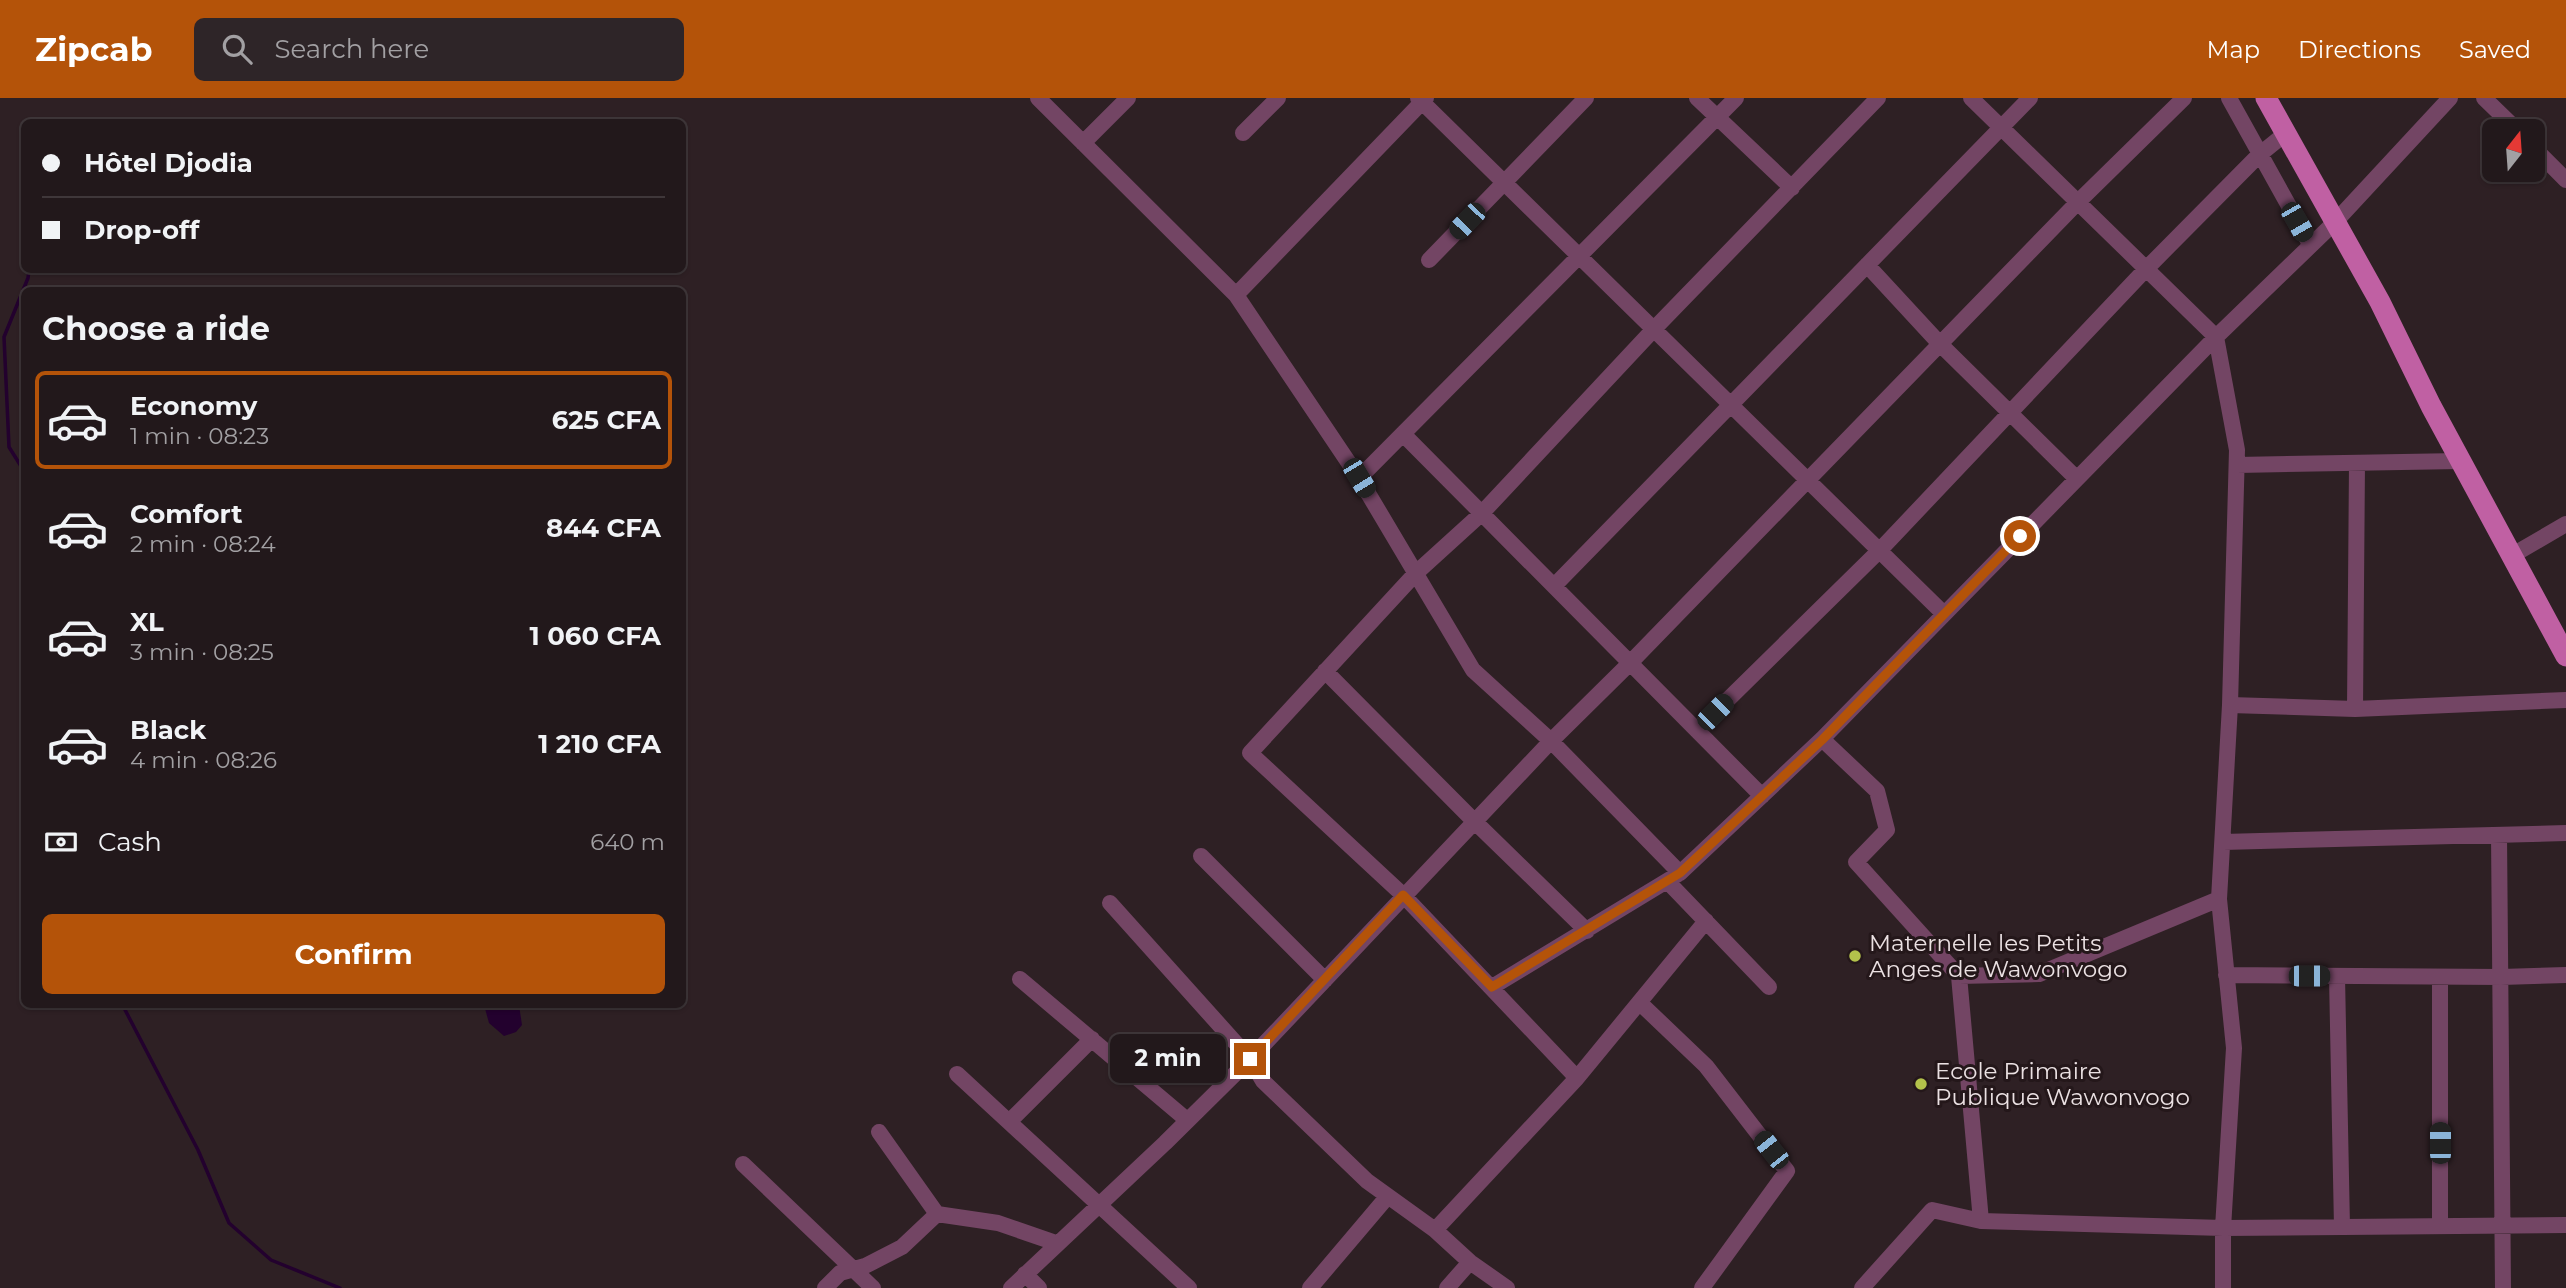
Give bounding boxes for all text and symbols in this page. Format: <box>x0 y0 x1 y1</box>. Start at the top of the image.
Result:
search box <box>194 18 684 81</box>
text: Zipcab <box>35 29 152 69</box>
icon: search <box>218 30 256 68</box>
text: Search here <box>274 33 429 65</box>
text: Map <box>2207 35 2260 64</box>
text: Directions <box>2298 35 2421 64</box>
text: Saved <box>2459 35 2531 64</box>
north arrow <box>2482 119 2544 182</box>
map controls <box>2482 119 2545 182</box>
text: Hôtel Djodia <box>84 147 253 179</box>
car <box>1445 199 1490 243</box>
car <box>2278 199 2317 245</box>
text: Drop-off <box>84 214 199 246</box>
text: Choose a ride <box>42 309 270 348</box>
icon: car <box>46 389 109 452</box>
text: Economy <box>130 390 257 422</box>
text: 625 CFA <box>552 404 661 436</box>
text: 1 min · 08:23 <box>130 422 269 450</box>
car <box>1340 455 1379 501</box>
icon: car <box>46 497 109 560</box>
text: Comfort <box>130 498 242 530</box>
text: 844 CFA <box>546 512 661 544</box>
route start <box>2004 520 2036 552</box>
text: 2 min · 08:24 <box>130 530 276 558</box>
icon: car <box>46 605 109 668</box>
text: XL <box>130 606 164 638</box>
text: 1 060 CFA <box>530 620 661 652</box>
text: 3 min · 08:25 <box>130 638 274 666</box>
car <box>1693 690 1738 734</box>
icon: car <box>46 713 109 776</box>
text: Black <box>130 714 206 746</box>
text: 1 210 CFA <box>538 728 661 760</box>
text: 4 min · 08:26 <box>130 746 277 774</box>
icon: cash <box>42 823 80 861</box>
text: Cash <box>98 826 162 858</box>
text: 640 m <box>590 828 665 856</box>
button: Confirm <box>42 914 665 994</box>
place label: Maternelle les Petits Anges de Wawonvogo <box>1869 929 2127 983</box>
marker: Maternelle les Petits Anges de Wawonvogo <box>1847 948 1863 964</box>
car <box>2289 966 2331 987</box>
callout: 2 min <box>1110 1034 1226 1084</box>
route end <box>1234 1043 1266 1075</box>
text: 2 min <box>1134 1044 1202 1072</box>
place label: Ecole Primaire Publique Wawonvogo <box>1935 1057 2190 1111</box>
marker: Ecole Primaire Publique Wawonvogo <box>1913 1076 1929 1092</box>
car <box>2430 1122 2451 1164</box>
car <box>1750 1127 1793 1173</box>

